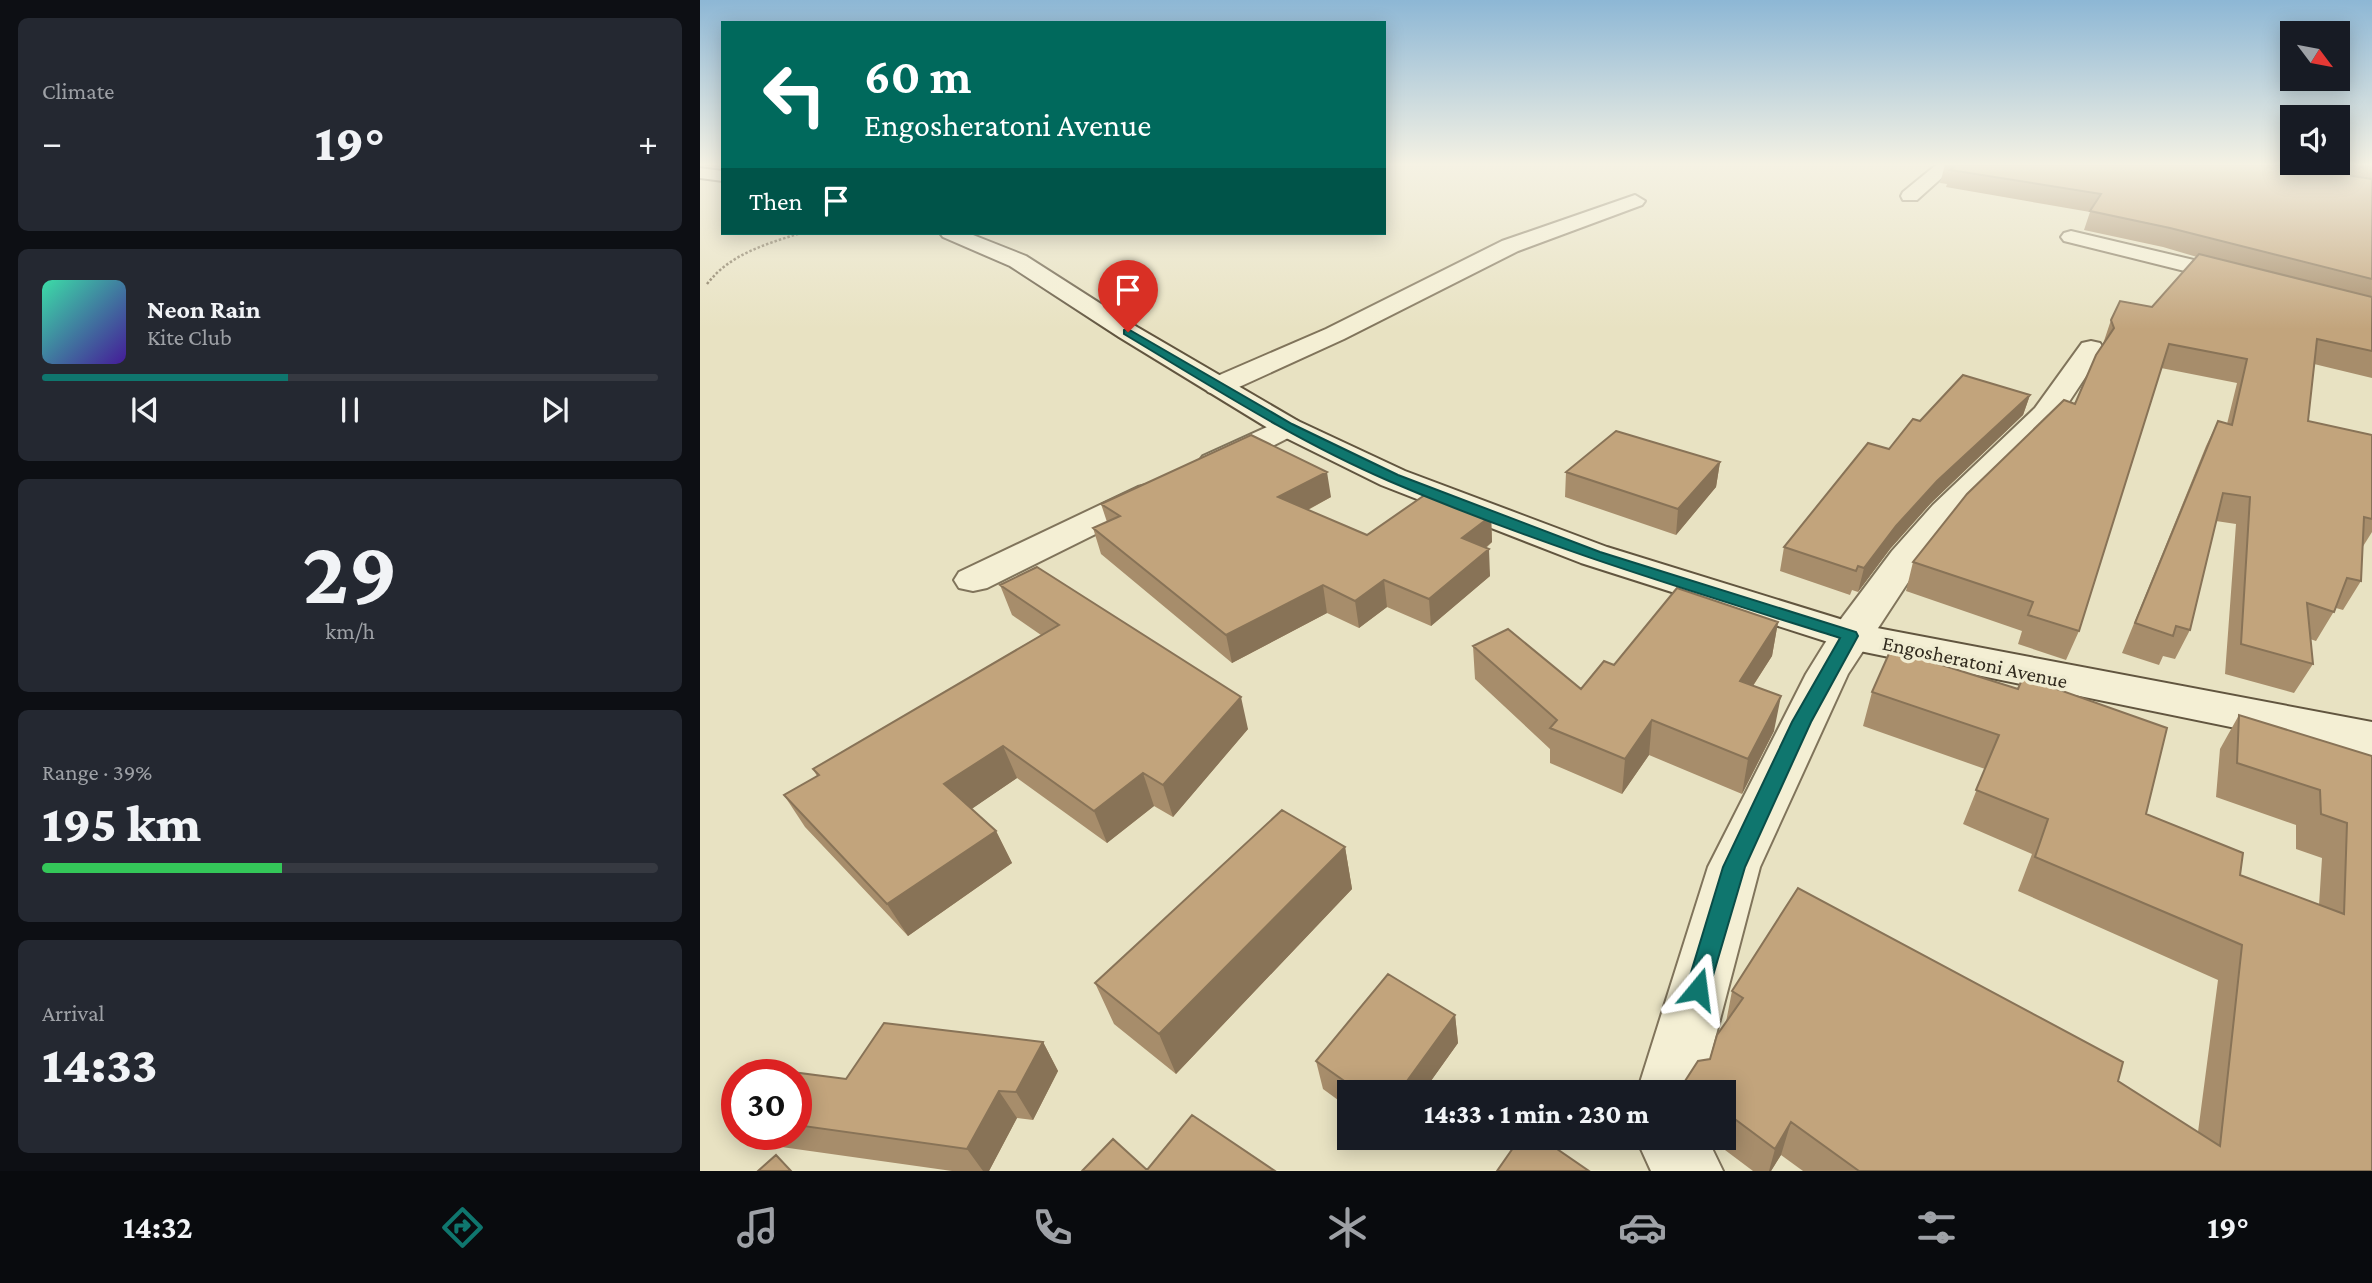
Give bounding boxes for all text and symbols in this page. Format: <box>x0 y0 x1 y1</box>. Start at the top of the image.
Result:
north arrow <box>2280 21 2350 91</box>
map controls <box>2280 21 2350 175</box>
icon: left <box>749 49 840 140</box>
text: 60 m <box>864 49 971 104</box>
text: Climate <box>42 78 114 104</box>
button: sound <box>2280 105 2350 175</box>
text: Engosheratoni Avenue <box>864 107 1151 143</box>
text: 19° <box>315 113 385 171</box>
text: − <box>42 121 62 163</box>
text: + <box>638 121 658 163</box>
icon: arrive <box>817 182 855 220</box>
text: Then <box>749 187 803 216</box>
pin <box>1098 260 1158 332</box>
icon: arrive <box>1109 271 1147 309</box>
text: Neon Rain <box>147 295 261 324</box>
text: Kite Club <box>147 324 232 350</box>
icon: previous <box>126 391 164 429</box>
icon: pause <box>331 391 369 429</box>
icon: next <box>536 391 574 429</box>
text: 29 <box>302 521 398 623</box>
text: km/h <box>325 618 375 644</box>
street label: Engosheratoni Avenue <box>1880 631 2070 693</box>
text: Range · 39% <box>42 759 152 785</box>
text: 195 km <box>42 794 201 852</box>
position arrow <box>1661 952 1735 1026</box>
text: Arrival <box>42 1000 105 1026</box>
text: 14:33 <box>42 1035 158 1093</box>
speed limit sign: 30 <box>721 1059 812 1150</box>
text: 14:33 · 1 min · 230 m <box>1424 1100 1649 1129</box>
icon: directions <box>438 1203 487 1252</box>
icon: music <box>733 1203 782 1252</box>
icon: phone <box>1028 1203 1077 1252</box>
icon: climate <box>1323 1203 1372 1252</box>
icon: car <box>1618 1203 1667 1252</box>
icon: filters <box>1912 1203 1961 1252</box>
text: 14:32 <box>123 1209 193 1245</box>
text: 19° <box>2207 1209 2249 1245</box>

